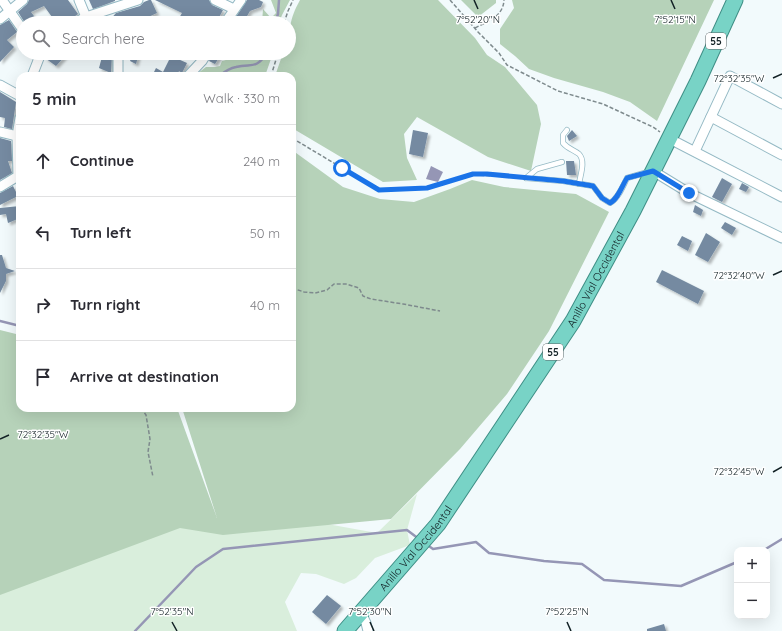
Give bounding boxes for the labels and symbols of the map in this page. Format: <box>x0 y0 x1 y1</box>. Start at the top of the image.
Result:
text: 7°52'20"N <box>456 13 500 26</box>
text: 7°52'15"N <box>654 13 696 26</box>
road number: 55 <box>706 33 726 49</box>
text: 72°32'35"W <box>714 72 765 85</box>
route start <box>333 159 351 177</box>
route end <box>680 184 698 202</box>
street label: Anillo Vial Occidental <box>564 229 627 330</box>
text: 72°32'40"W <box>713 269 765 282</box>
road number: 55 <box>543 344 563 360</box>
text: 72°32'35"W <box>18 428 69 441</box>
text: 72°32'45"W <box>714 465 765 478</box>
street label: Anillo Vial Occidental <box>376 503 455 594</box>
text: 7°52'35"N <box>150 605 194 618</box>
text: 7°52'30"N <box>348 605 392 618</box>
text: 7°52'25"N <box>545 605 589 618</box>

